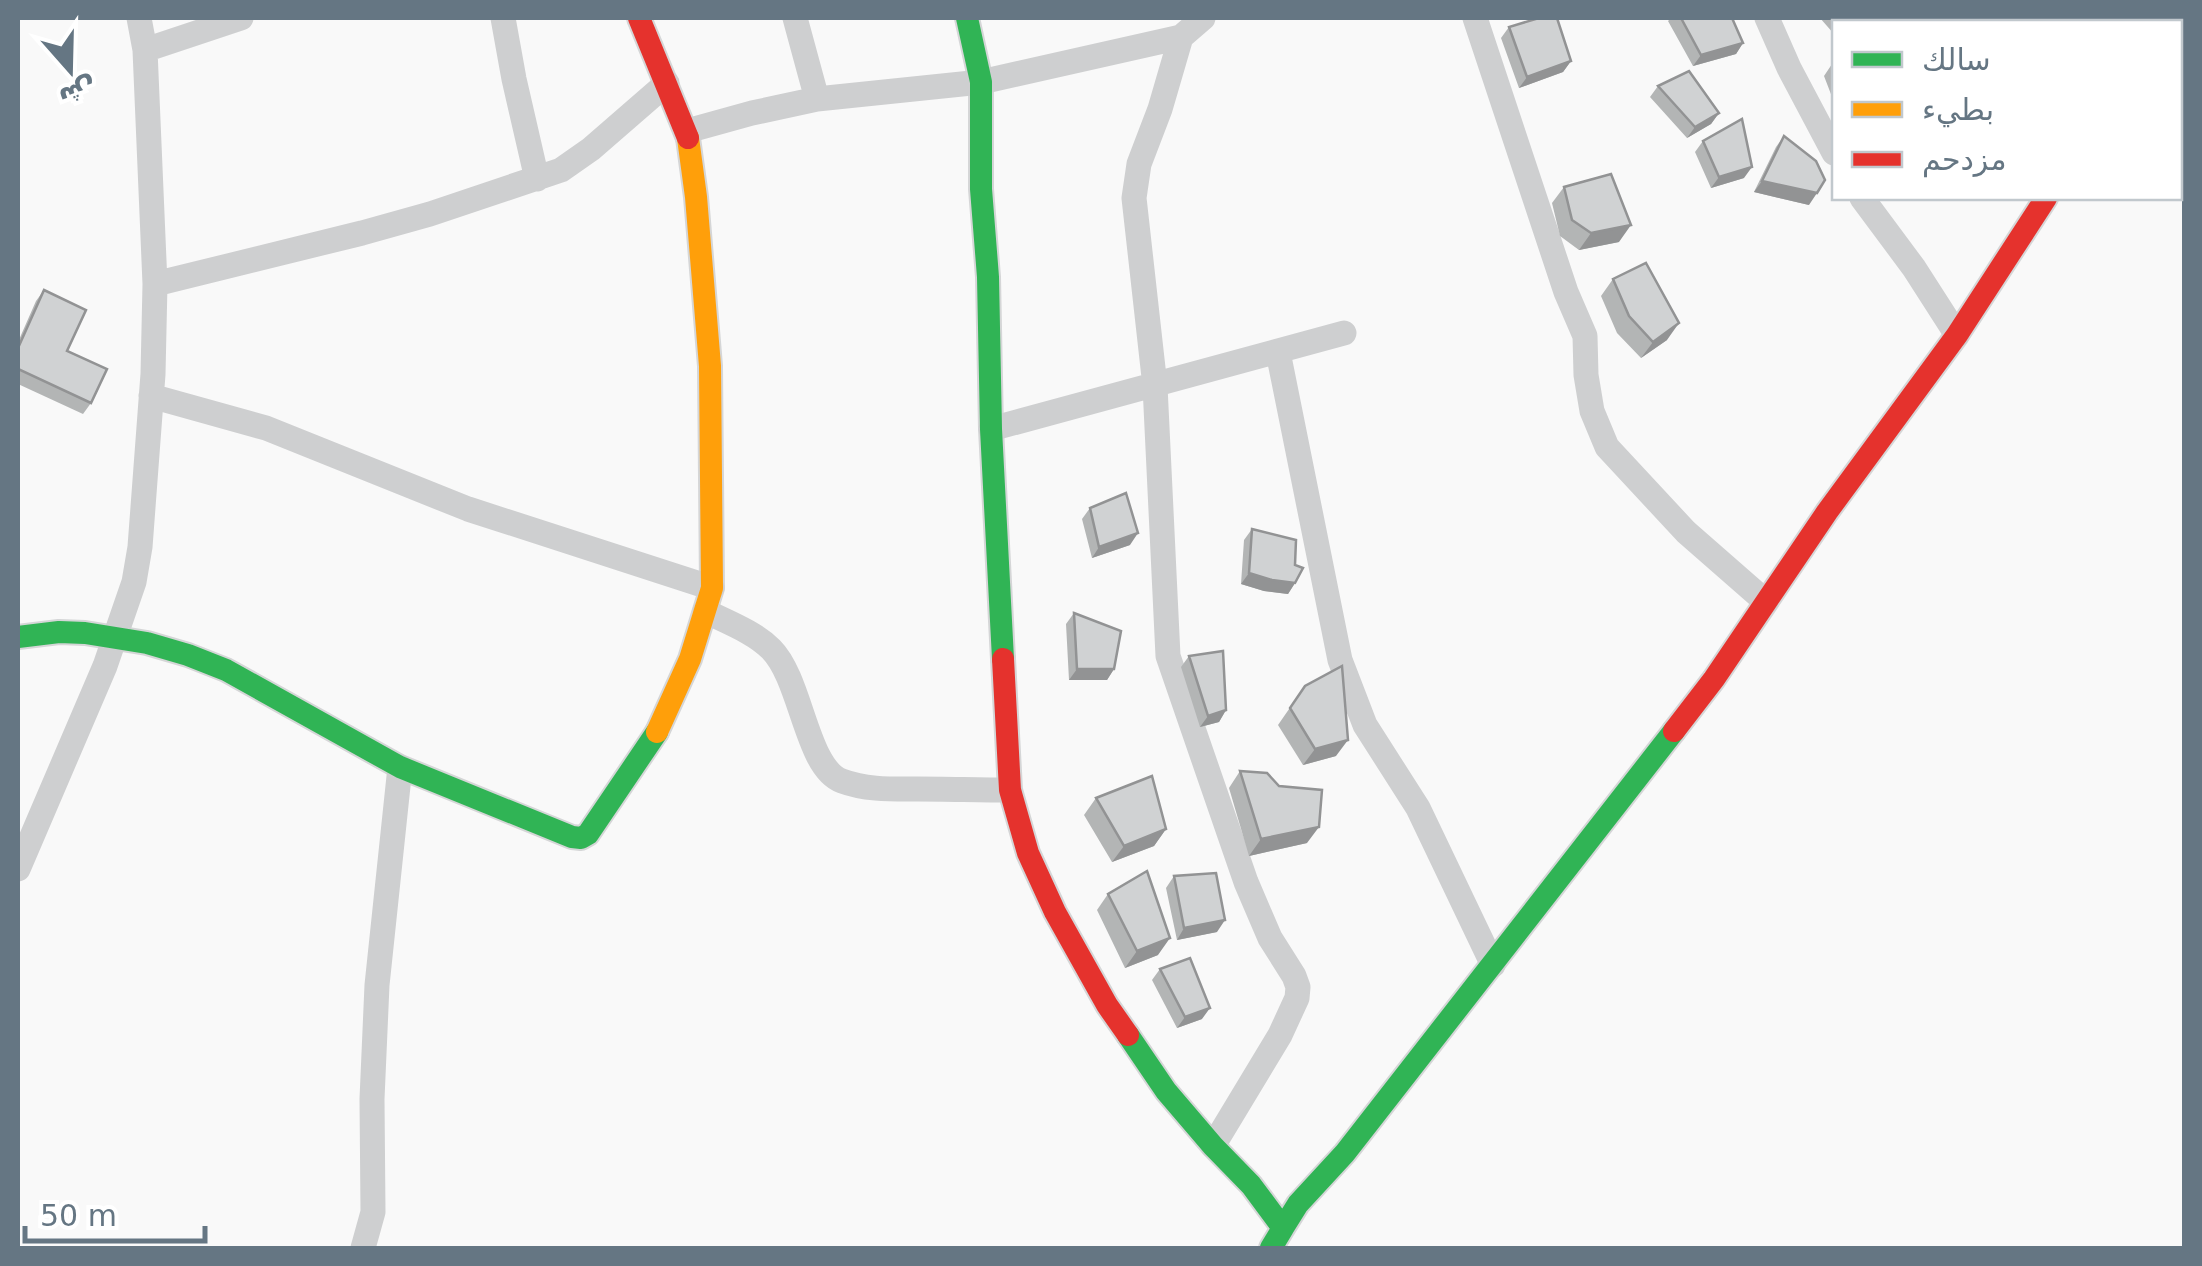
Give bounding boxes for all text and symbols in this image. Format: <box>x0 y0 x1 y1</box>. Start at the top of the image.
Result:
north arrow <box>20 20 120 120</box>
legend <box>1832 20 2182 200</box>
text: سالك <box>1922 42 1991 77</box>
text: ش <box>55 71 102 115</box>
text: بطيء <box>1922 92 1994 128</box>
text: مزدحم <box>1922 142 2007 178</box>
scale bar <box>25 1181 205 1243</box>
text: 50 m <box>40 1198 117 1233</box>

